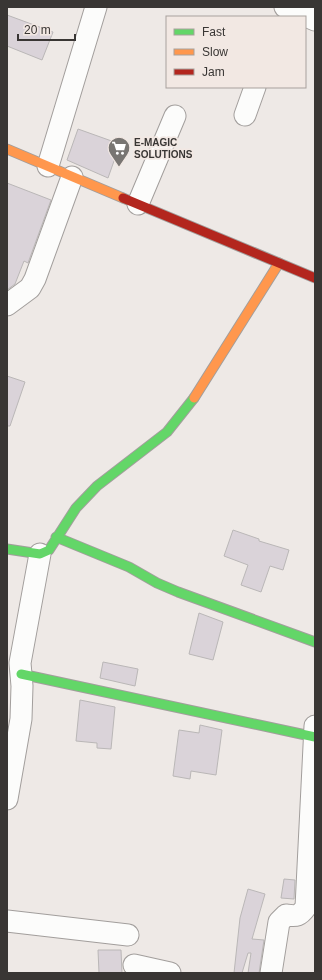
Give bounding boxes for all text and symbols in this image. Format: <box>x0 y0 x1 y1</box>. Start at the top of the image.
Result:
scale bar <box>18 16 75 42</box>
legend <box>166 16 306 88</box>
text: 20 m <box>24 23 51 37</box>
text: Fast <box>202 25 226 39</box>
text: Slow <box>202 45 228 59</box>
text: Jam <box>202 65 225 79</box>
supermarket icon: E-MAGIC SOLUTIONS <box>106 135 132 168</box>
place label: E-MAGIC SOLUTIONS <box>134 137 193 160</box>

